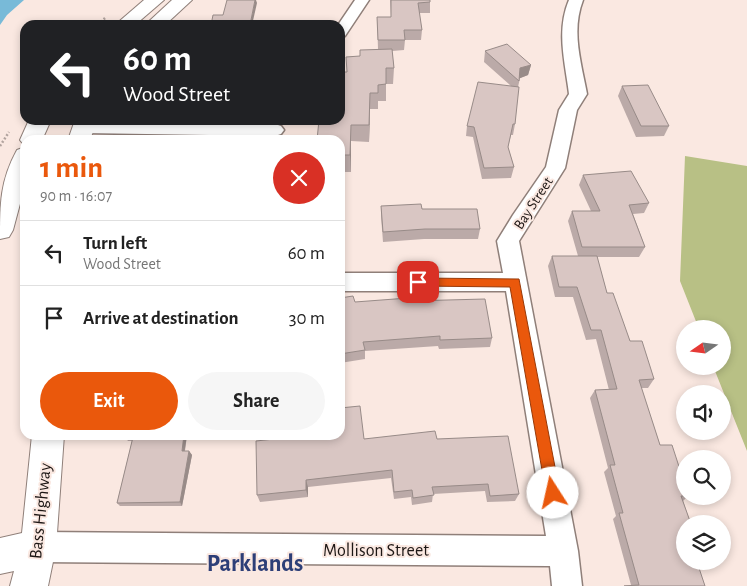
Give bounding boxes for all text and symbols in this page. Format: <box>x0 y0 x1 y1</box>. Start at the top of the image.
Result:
icon: left <box>40 40 105 105</box>
text: 60 m <box>123 42 192 77</box>
text: Wood Street <box>123 83 230 105</box>
button: close <box>273 152 325 204</box>
text: 1 min <box>40 153 103 183</box>
street label: Bay Street <box>511 174 556 232</box>
text: 90 m · 16:07 <box>40 188 112 204</box>
text: Turn left <box>83 234 147 253</box>
icon: left <box>40 239 68 267</box>
text: 60 m <box>288 244 325 263</box>
text: Wood Street <box>83 256 161 272</box>
pin <box>397 261 439 303</box>
icon: arrive <box>404 268 432 296</box>
icon: arrive <box>40 304 68 332</box>
text: Arrive at destination <box>83 309 239 328</box>
text: 30 m <box>289 309 325 328</box>
north arrow <box>676 320 731 375</box>
map controls <box>676 320 731 570</box>
button: Exit <box>40 372 178 430</box>
button: Share <box>188 372 325 430</box>
button: sound <box>676 385 731 440</box>
button: search <box>676 450 731 505</box>
street label: Bass Highway <box>27 462 55 560</box>
position arrow <box>526 466 578 518</box>
button: layers <box>676 515 731 570</box>
street label: Mollison Street <box>323 542 429 560</box>
district label: Parklands <box>207 552 303 576</box>

